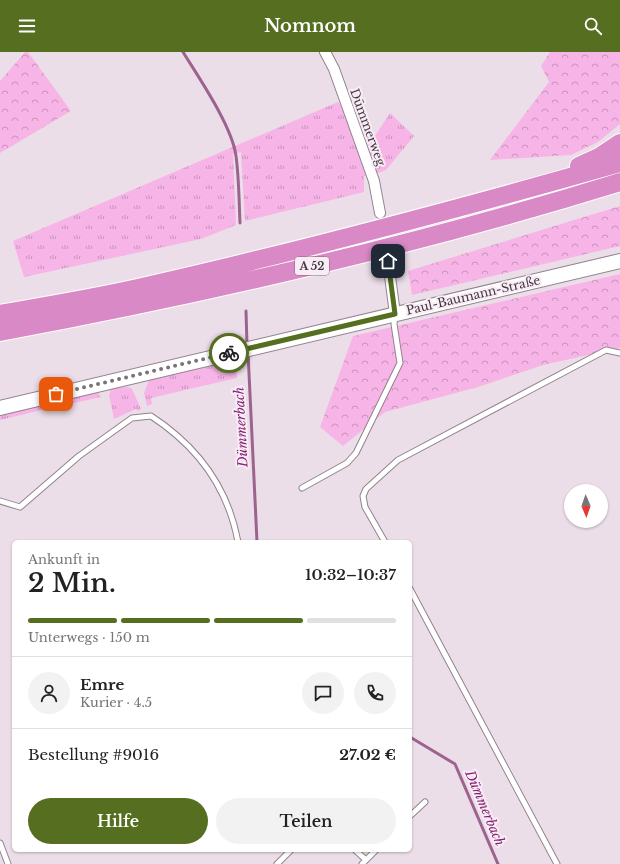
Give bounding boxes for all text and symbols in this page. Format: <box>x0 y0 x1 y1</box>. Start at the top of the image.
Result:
icon: menu <box>16 15 38 37</box>
text: Nomnom <box>264 15 356 37</box>
icon: search <box>582 15 604 37</box>
street label: Dümmerweg <box>347 86 389 168</box>
pin <box>371 244 405 278</box>
icon: home <box>377 250 399 272</box>
road number: A 52 <box>295 257 329 275</box>
street label: Paul-Baumann-Straße <box>404 272 542 318</box>
courier <box>209 333 249 373</box>
icon: bike <box>218 342 240 364</box>
pin <box>39 377 73 411</box>
icon: bag <box>45 383 67 405</box>
water label: Dümmerbach <box>230 386 252 469</box>
north arrow <box>564 484 608 528</box>
map controls <box>564 484 608 528</box>
text: Ankunft in <box>28 551 100 568</box>
text: 10:32–10:37 <box>305 565 396 584</box>
text: 2 Min. <box>28 567 116 599</box>
text: Unterwegs · 150 m <box>28 629 150 646</box>
button: person <box>28 672 70 714</box>
button: chat <box>302 672 344 714</box>
button: phone <box>354 672 396 714</box>
text: Emre <box>80 675 124 694</box>
text: Kurier · 4.5 <box>80 694 152 711</box>
text: Bestellung #9016 <box>28 745 159 764</box>
text: 27.02 € <box>339 745 396 764</box>
water label: Dümmerbach <box>461 767 509 848</box>
button: Hilfe <box>28 798 208 844</box>
button: Teilen <box>216 798 396 844</box>

